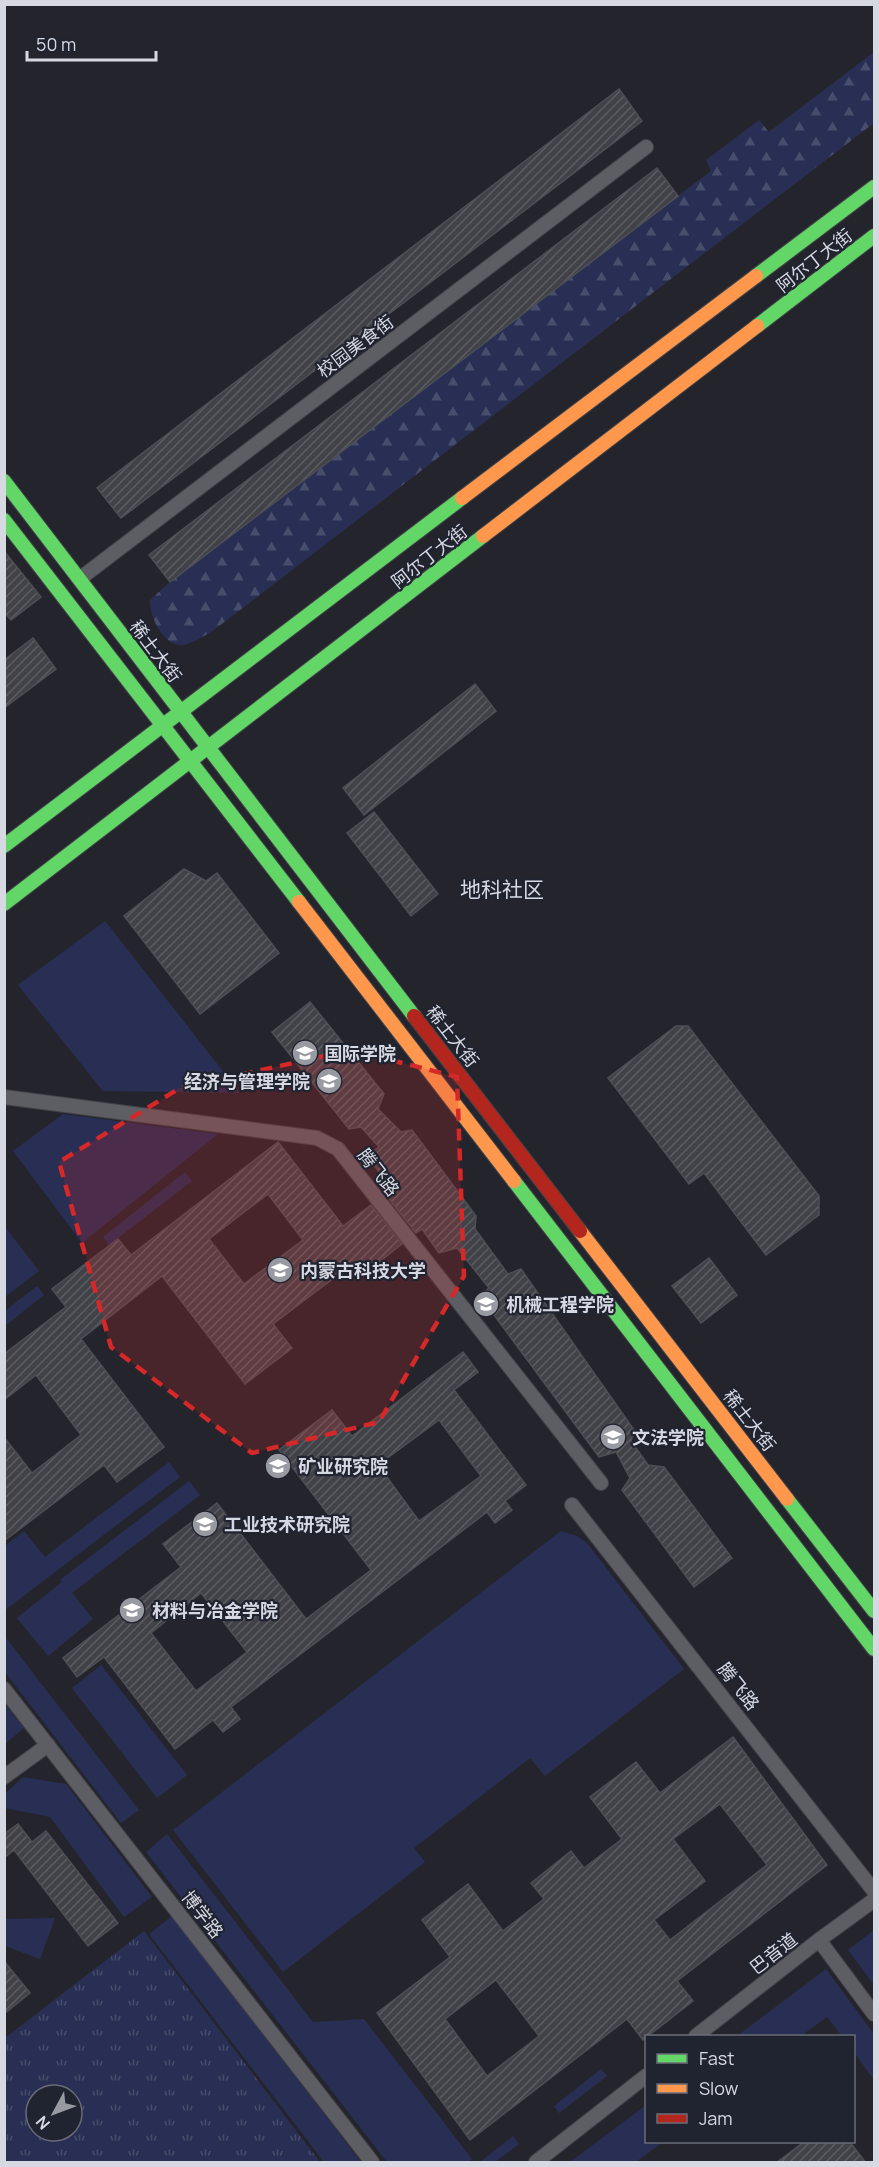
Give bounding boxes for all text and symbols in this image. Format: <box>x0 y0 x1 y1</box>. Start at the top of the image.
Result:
scale bar <box>27 24 156 62</box>
text: 50 m <box>36 32 76 56</box>
street label: 阿尔丁大街 <box>771 223 857 297</box>
street label: 校园美食街 <box>312 309 398 383</box>
street label: 阿尔丁大街 <box>386 519 472 593</box>
street label: 稀土大街 <box>125 615 187 687</box>
district label: 地科社区 <box>460 875 544 903</box>
street label: 稀土大街 <box>421 1000 485 1072</box>
school or university icon: 国际学院 <box>290 1038 320 1068</box>
place label: 国际学院 <box>324 1041 396 1065</box>
school or university icon: 经济与管理学院 <box>314 1066 344 1096</box>
place label: 经济与管理学院 <box>184 1069 310 1093</box>
street label: 腾飞路 <box>353 1143 405 1201</box>
school or university icon: 内蒙古科技大学 <box>265 1255 295 1285</box>
place label: 内蒙古科技大学 <box>300 1258 426 1282</box>
school or university icon: 机械工程学院 <box>471 1289 501 1319</box>
place label: 机械工程学院 <box>506 1292 614 1316</box>
street label: 稀土大街 <box>718 1384 782 1456</box>
school or university icon: 文法学院 <box>598 1422 628 1452</box>
place label: 文法学院 <box>632 1425 704 1449</box>
school or university icon: 矿业研究院 <box>263 1451 293 1481</box>
place label: 矿业研究院 <box>298 1454 388 1478</box>
school or university icon: 工业技术研究院 <box>190 1509 220 1539</box>
place label: 工业技术研究院 <box>224 1512 350 1536</box>
school or university icon: 材料与冶金学院 <box>117 1595 147 1625</box>
place label: 材料与冶金学院 <box>152 1598 278 1622</box>
street label: 腾飞路 <box>713 1657 765 1715</box>
street label: 博学路 <box>177 1885 229 1943</box>
street label: 巴音道 <box>744 1927 802 1979</box>
legend <box>645 2035 855 2143</box>
text: Fast <box>699 2046 734 2070</box>
text: Slow <box>699 2076 739 2100</box>
north arrow <box>24 2083 84 2143</box>
text: Jam <box>699 2106 733 2130</box>
text: N <box>31 2111 55 2134</box>

